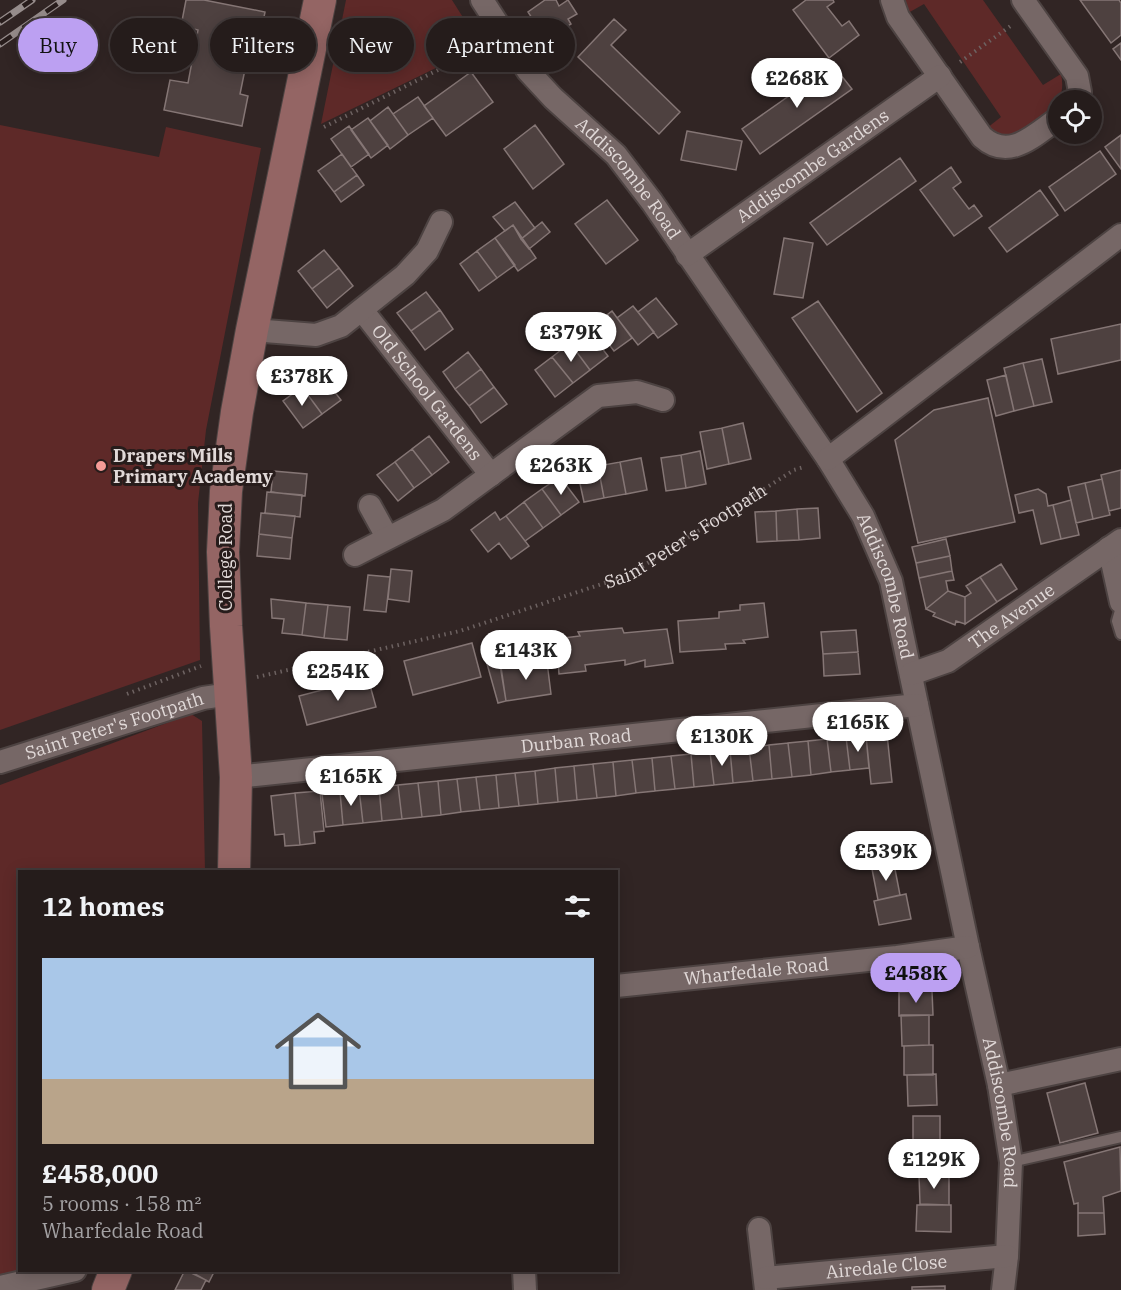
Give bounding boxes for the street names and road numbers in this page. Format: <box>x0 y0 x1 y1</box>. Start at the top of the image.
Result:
street label: Addiscombe Gardens <box>732 104 893 228</box>
street label: Addiscombe Road <box>571 112 686 244</box>
street label: Old School Gardens <box>367 320 487 465</box>
street label: Saint Peter's Footpath <box>601 478 771 593</box>
street label: College Road <box>214 503 237 611</box>
street label: Addiscombe Road <box>852 509 919 661</box>
street label: The Avenue <box>964 578 1059 654</box>
street label: Saint Peter's Footpath <box>22 686 207 764</box>
street label: Durban Road <box>520 723 633 758</box>
street label: Wharfedale Road <box>683 952 830 990</box>
street label: Addiscombe Road <box>978 1035 1023 1189</box>
street label: Airedale Close <box>825 1250 948 1283</box>

